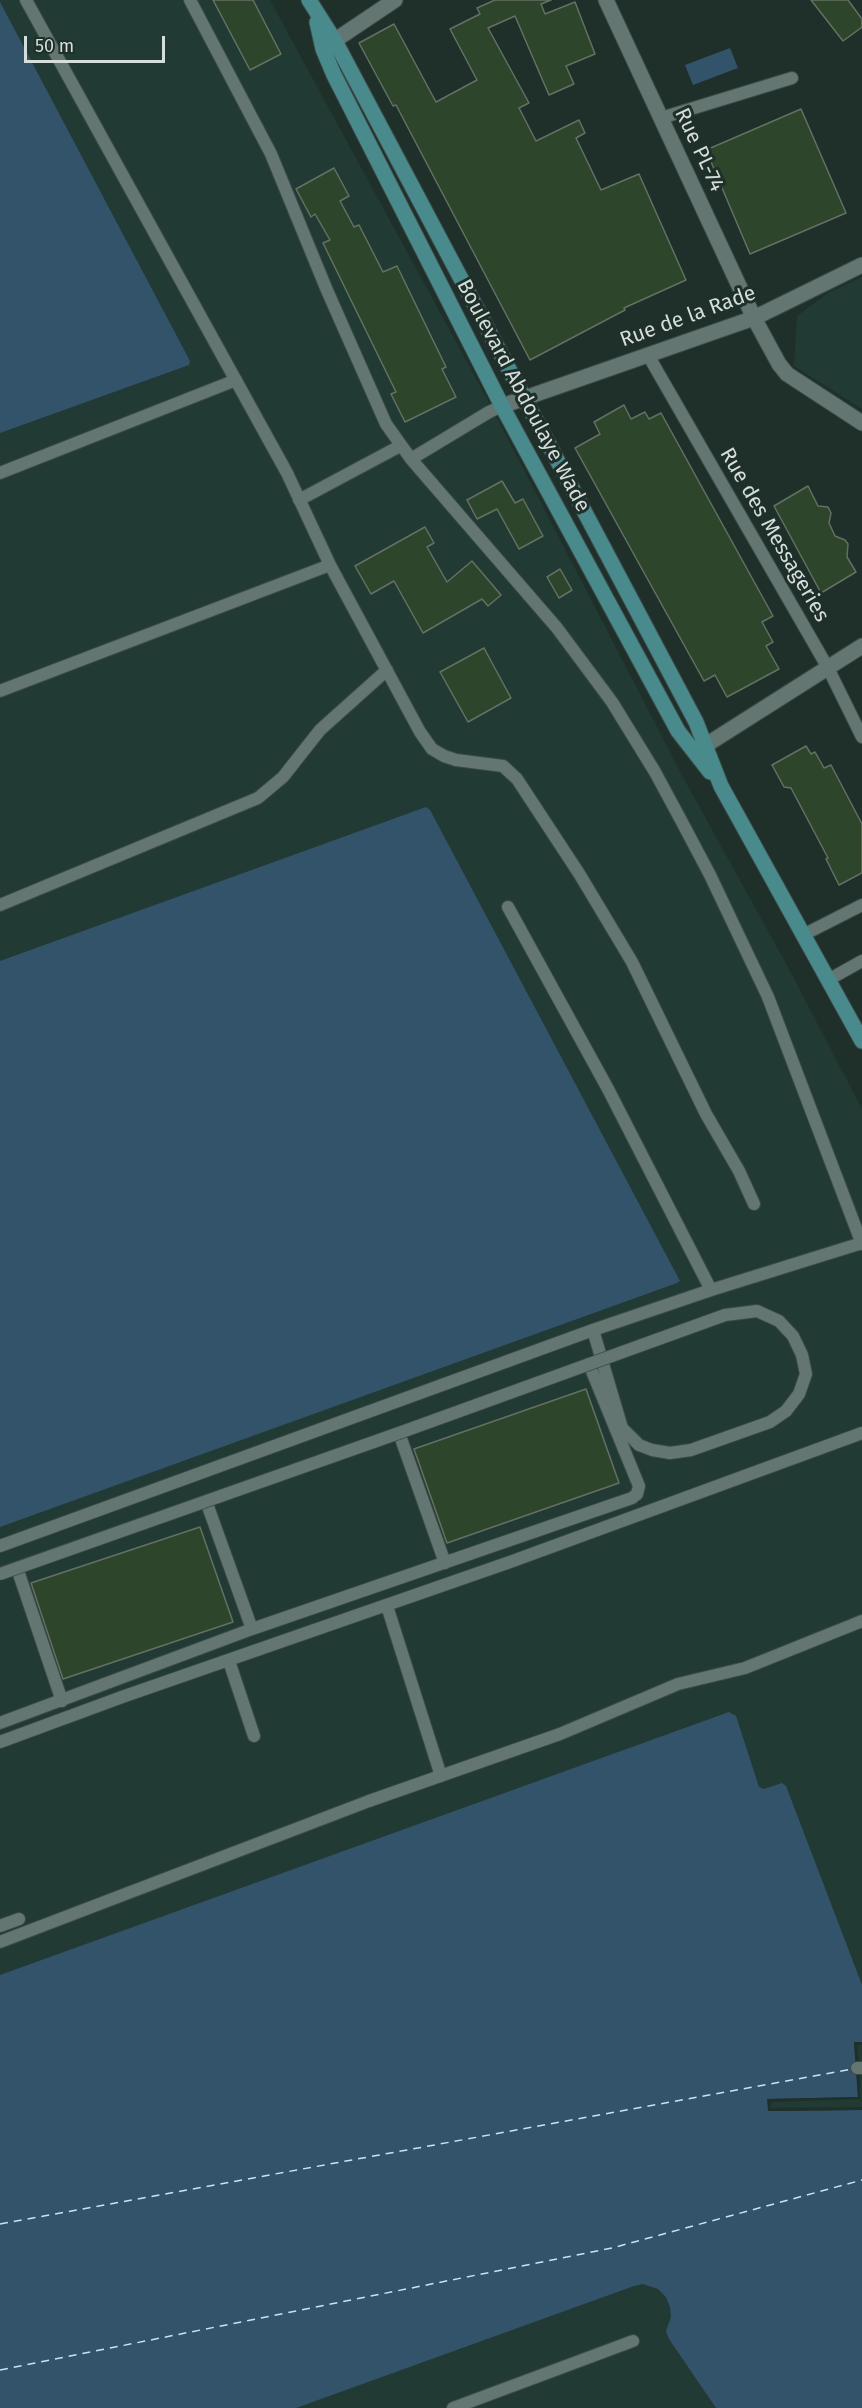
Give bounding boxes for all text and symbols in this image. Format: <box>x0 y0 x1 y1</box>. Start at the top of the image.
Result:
scale bar <box>27 24 168 62</box>
text: 50 m <box>35 35 74 57</box>
street label: Rue PL-74 <box>669 104 729 196</box>
street label: Boulevard Abdoulaye Wade <box>451 275 595 517</box>
street label: Rue de la Rade <box>617 281 759 353</box>
street label: Rue des Messageries <box>714 443 834 627</box>

